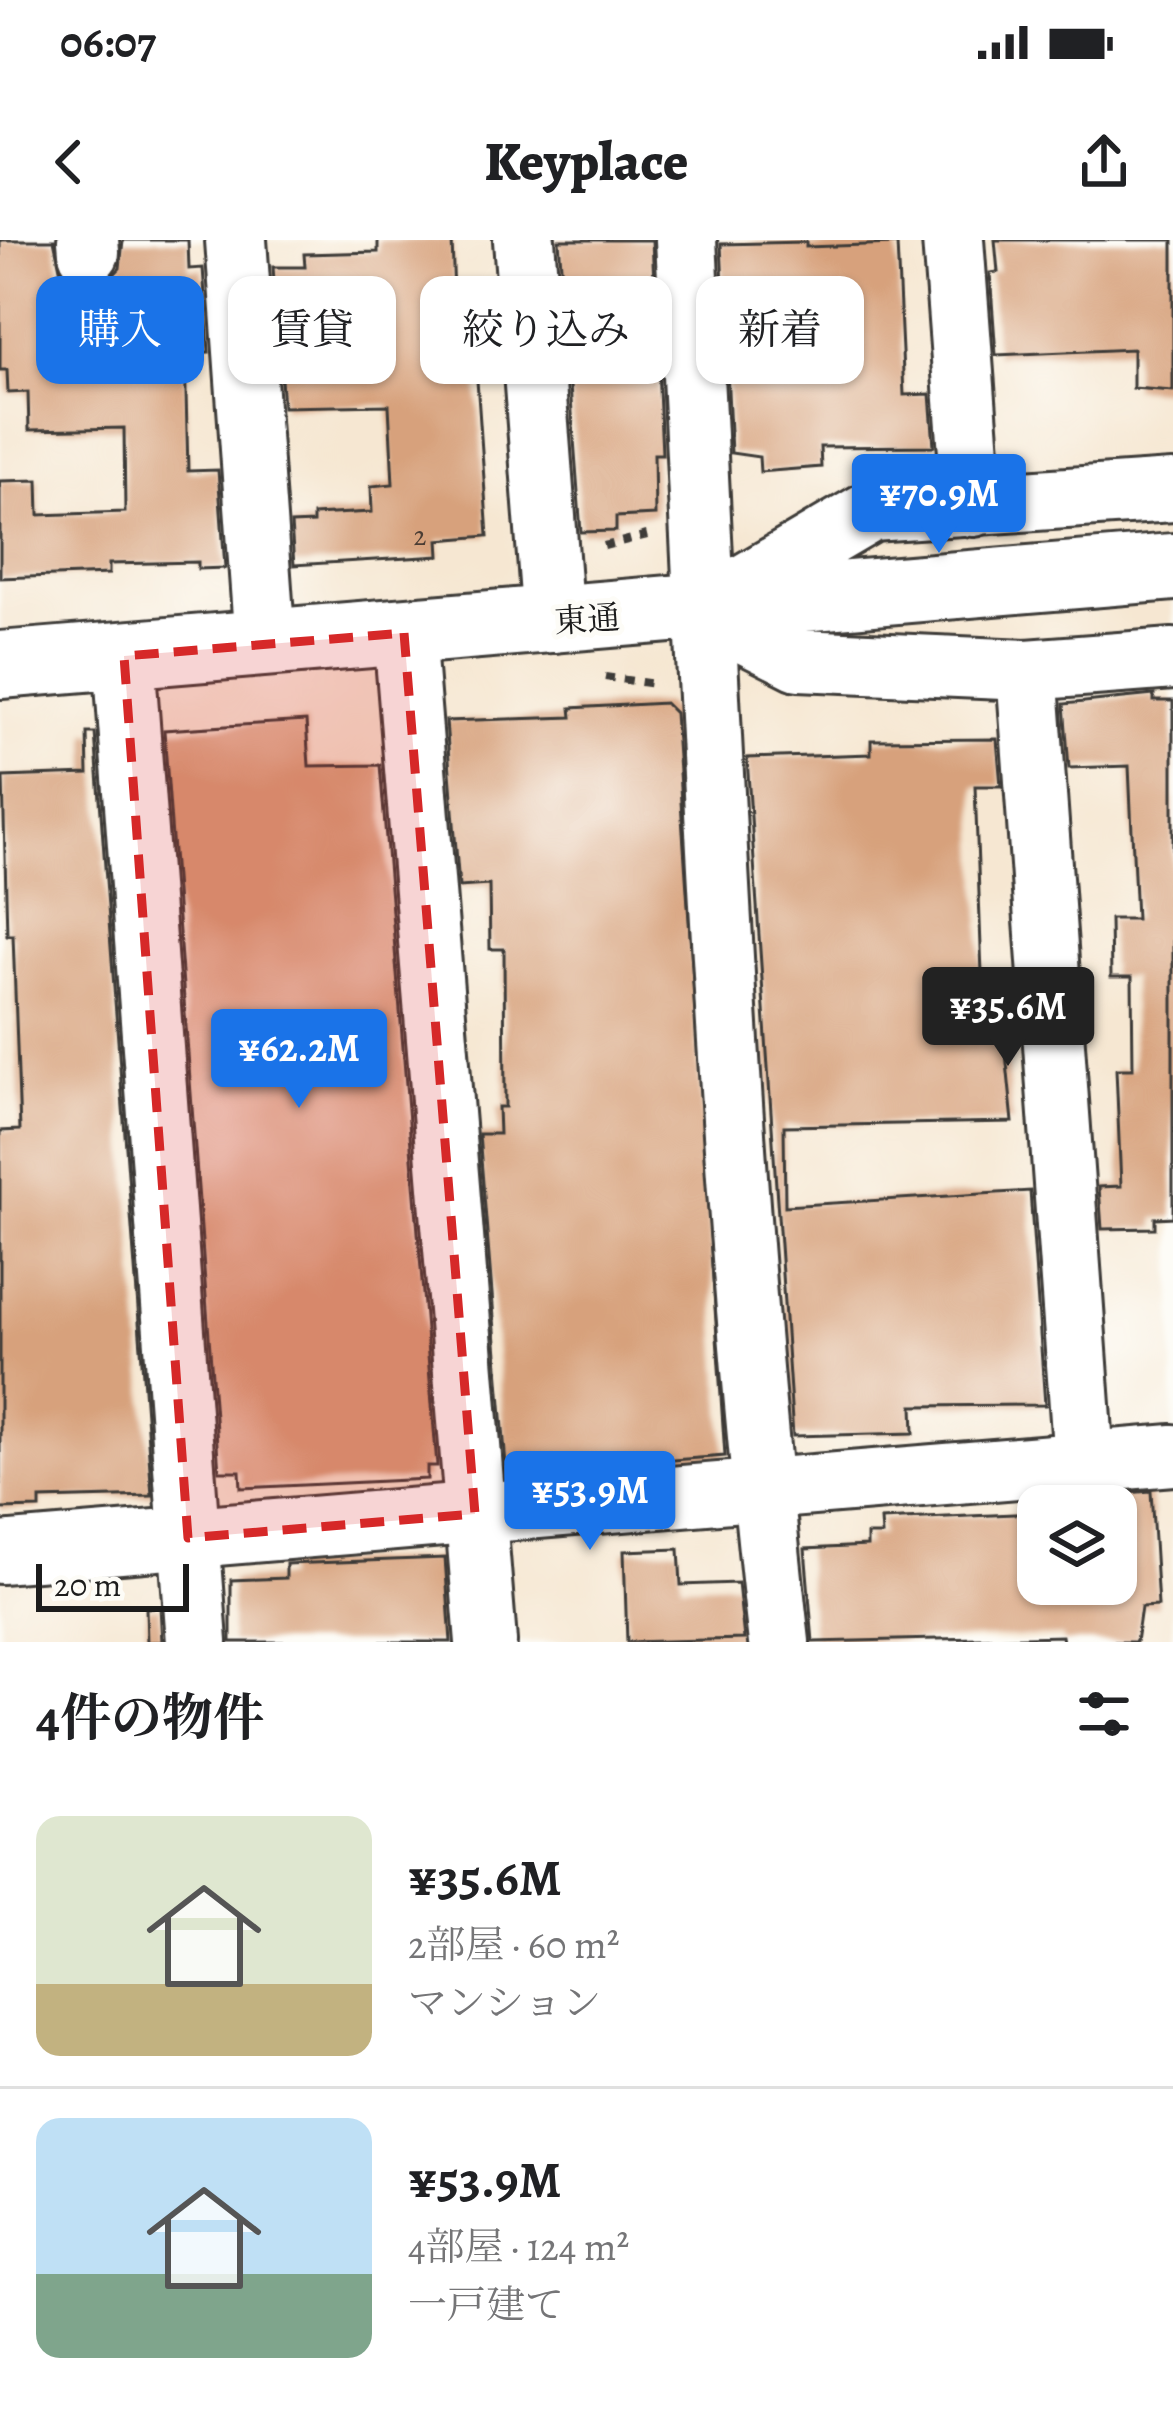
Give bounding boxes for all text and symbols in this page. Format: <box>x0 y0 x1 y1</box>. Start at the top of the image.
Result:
text: 06:07 <box>60 11 156 73</box>
text: Keyplace <box>484 125 689 199</box>
icon: back <box>36 129 102 195</box>
icon: share <box>1071 129 1137 195</box>
chip: 購入 <box>36 276 204 384</box>
chip: 賃貸 <box>228 276 396 384</box>
chip: 絞り込み <box>420 276 672 384</box>
chip: 新着 <box>696 276 864 384</box>
pin: ¥70.9M <box>841 454 1037 556</box>
text: ¥70.9M <box>879 466 999 519</box>
house number: 2 <box>414 518 427 554</box>
street label: 東通 <box>553 594 621 644</box>
pin: ¥35.6M <box>910 967 1106 1069</box>
text: ¥35.6M <box>949 979 1067 1032</box>
pin: ¥62.2M <box>201 1009 397 1111</box>
text: ¥62.2M <box>238 1021 360 1074</box>
pin: ¥53.9M <box>492 1451 688 1553</box>
text: ¥53.9M <box>531 1463 649 1516</box>
map controls <box>1017 1485 1137 1605</box>
button: layers <box>1017 1485 1137 1605</box>
scale bar <box>36 1558 189 1611</box>
text: 20 m <box>54 1562 121 1607</box>
icon: filters <box>1071 1681 1137 1747</box>
text: 4件の物件 <box>36 1683 264 1753</box>
text: ¥35.6M <box>408 1843 562 1913</box>
icon: home <box>132 1864 276 2008</box>
text: 2部屋 · 60 m² <box>408 1918 620 1971</box>
text: マンション <box>408 1976 601 2029</box>
text: ¥53.9M <box>408 2145 562 2215</box>
icon: home <box>132 2166 276 2310</box>
text: 4部屋 · 124 m² <box>408 2220 629 2273</box>
text: 一戸建て <box>408 2278 564 2331</box>

